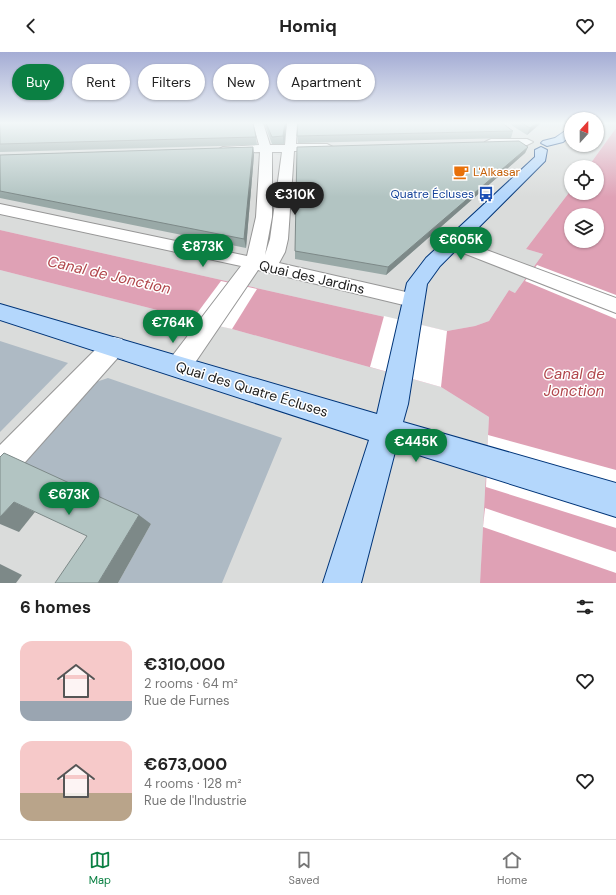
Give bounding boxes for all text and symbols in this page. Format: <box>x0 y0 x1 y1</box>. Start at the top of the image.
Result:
text: Homiq <box>279 14 337 38</box>
icon: back <box>20 15 42 37</box>
icon: heart <box>574 15 596 37</box>
chip: Buy <box>12 64 64 100</box>
chip: Rent <box>72 64 130 100</box>
chip: Filters <box>138 64 205 100</box>
chip: New <box>213 64 269 100</box>
chip: Apartment <box>277 64 375 100</box>
north arrow <box>564 112 604 152</box>
map controls <box>564 112 604 248</box>
button: locate <box>564 160 604 200</box>
cafe icon: L'Alkasar <box>452 163 470 181</box>
place label: L'Alkasar <box>473 164 521 180</box>
pin: €310K <box>267 182 323 216</box>
bus stop icon: Quatre Écluses <box>477 185 495 203</box>
text: €310K <box>275 186 315 203</box>
place label: Quatre Écluses <box>390 186 474 202</box>
button: layers <box>564 208 604 248</box>
pin: €605K <box>433 227 489 261</box>
text: €605K <box>439 231 483 248</box>
pin: €873K <box>175 234 231 268</box>
text: €873K <box>182 238 224 255</box>
water label: Canal de Jonction <box>45 251 173 299</box>
street label: Quai des Jardins <box>257 256 367 298</box>
pin: €764K <box>145 310 201 344</box>
text: €764K <box>152 314 194 331</box>
street label: Quai des Quatre Écluses <box>174 357 330 421</box>
water label: Canal de Jonction <box>543 364 605 401</box>
pin: €445K <box>388 429 444 463</box>
text: €445K <box>394 433 438 450</box>
pin: €673K <box>41 482 97 516</box>
text: €673K <box>48 486 90 503</box>
text: 6 homes <box>20 596 91 618</box>
icon: filters <box>574 596 596 618</box>
text: €310,000 <box>144 653 225 675</box>
icon: home <box>52 657 100 705</box>
icon: heart <box>574 670 596 692</box>
text: 2 rooms · 64 m² <box>144 675 238 692</box>
text: Rue de Furnes <box>144 692 230 709</box>
text: €673,000 <box>144 753 227 775</box>
icon: home <box>52 757 100 805</box>
icon: heart <box>574 770 596 792</box>
text: 4 rooms · 128 m² <box>144 775 242 792</box>
text: Rue de l'Industrie <box>144 792 247 809</box>
tab: Map <box>89 849 111 887</box>
tab: Saved <box>289 849 319 887</box>
tab: Home <box>497 849 527 887</box>

